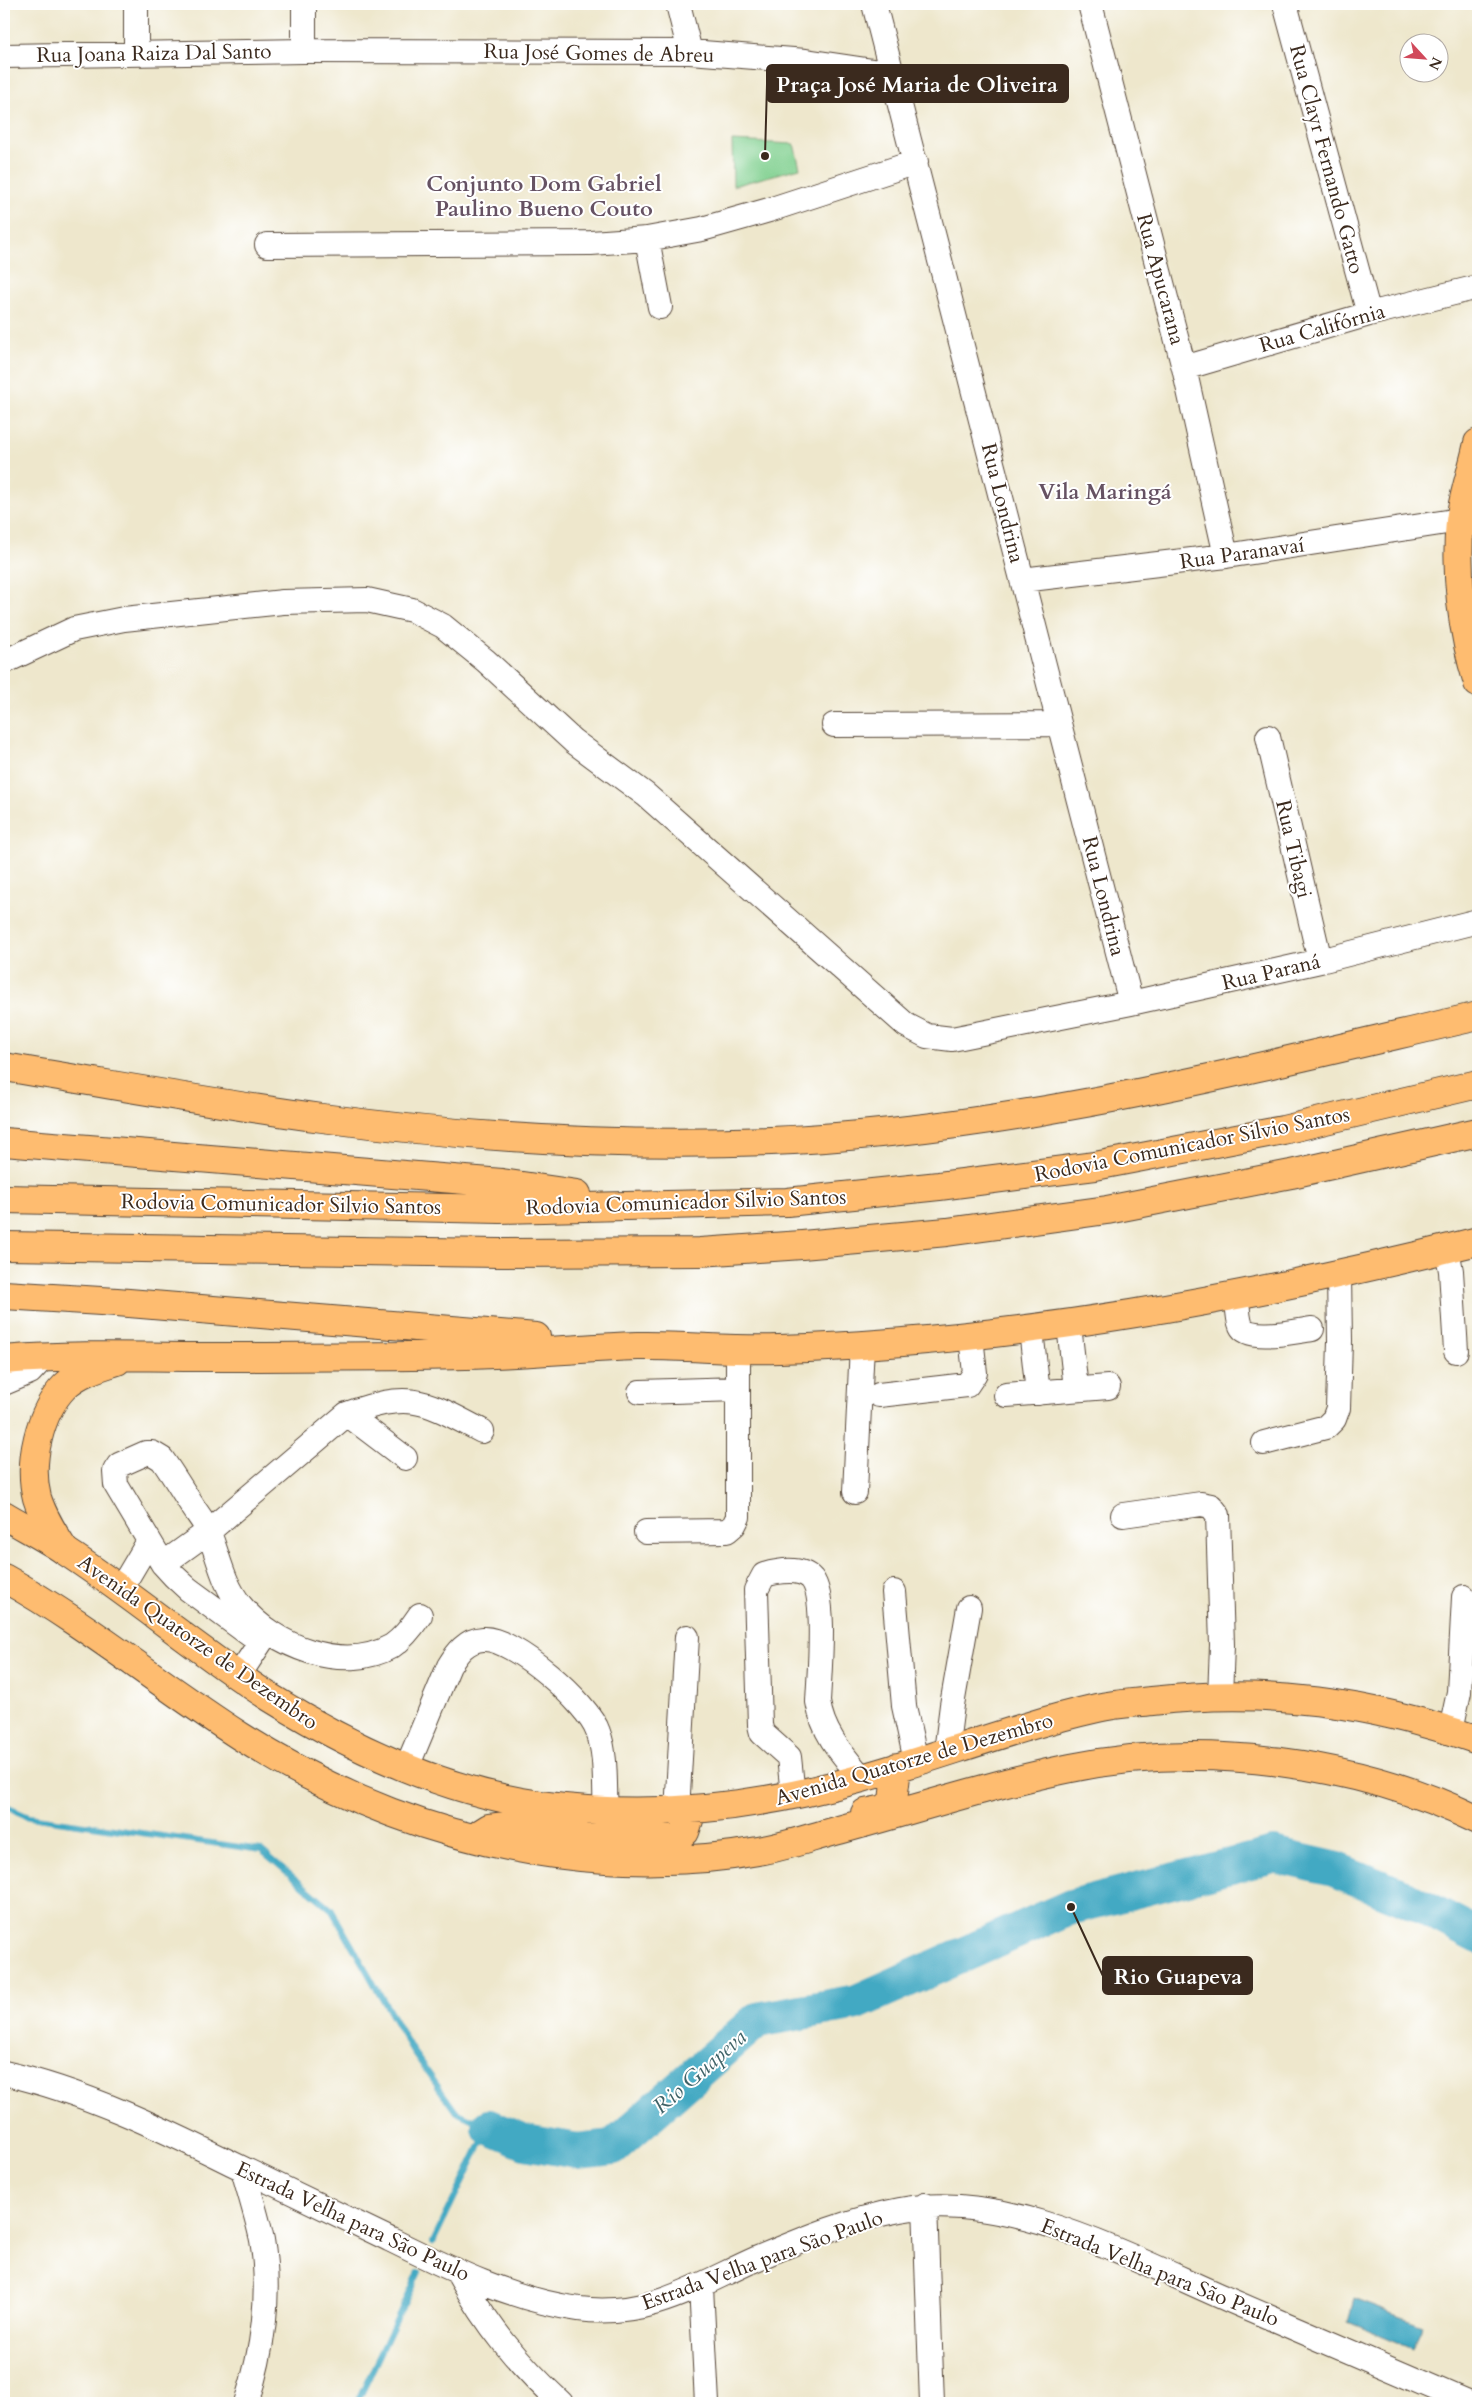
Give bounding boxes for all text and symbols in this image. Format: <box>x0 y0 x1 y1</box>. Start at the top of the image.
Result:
north arrow <box>1400 32 1450 82</box>
street label: Rua Joana Raiza Dal Santo <box>36 37 272 70</box>
street label: Rua José Gomes de Abreu <box>483 37 715 70</box>
street label: Rua Clayr Fernando Gatto <box>1282 41 1371 277</box>
text: N <box>1424 54 1446 73</box>
callout: Praça José Maria de Oliveira <box>767 65 1068 102</box>
text: Praça José Maria de Oliveira <box>776 70 1058 100</box>
district label: Conjunto Dom Gabriel Paulino Bueno Couto <box>426 169 662 224</box>
street label: Rua Apucarana <box>1129 210 1192 348</box>
street label: Rua Califórnia <box>1256 297 1388 360</box>
street label: Rua Londrina <box>974 440 1031 566</box>
district label: Vila Maringá <box>1038 477 1172 507</box>
street label: Rua Paranavaí <box>1178 530 1306 577</box>
street label: Rua Tibagi <box>1268 797 1319 901</box>
street label: Rua Londrina <box>1075 833 1132 959</box>
street label: Rua Paraná <box>1219 947 1323 998</box>
street label: Rodovia Comunicador Silvio Santos <box>1032 1100 1352 1189</box>
street label: Rodovia Comunicador Silvio Santos <box>525 1182 847 1223</box>
street label: Rodovia Comunicador Silvio Santos <box>120 1187 441 1222</box>
street label: Avenida Quatorze de Dezembro <box>72 1548 324 1737</box>
street label: Avenida Quatorze de Dezembro <box>772 1706 1056 1813</box>
callout: Rio Guapeva <box>1103 1957 1252 1994</box>
text: Rio Guapeva <box>1114 1962 1242 1992</box>
water label: Rio Guapeva <box>646 2023 753 2121</box>
street label: Estrada Velha para São Paulo <box>231 2154 474 2288</box>
street label: Estrada Velha para São Paulo <box>638 2203 887 2318</box>
street label: Estrada Velha para São Paulo <box>1036 2211 1283 2334</box>

